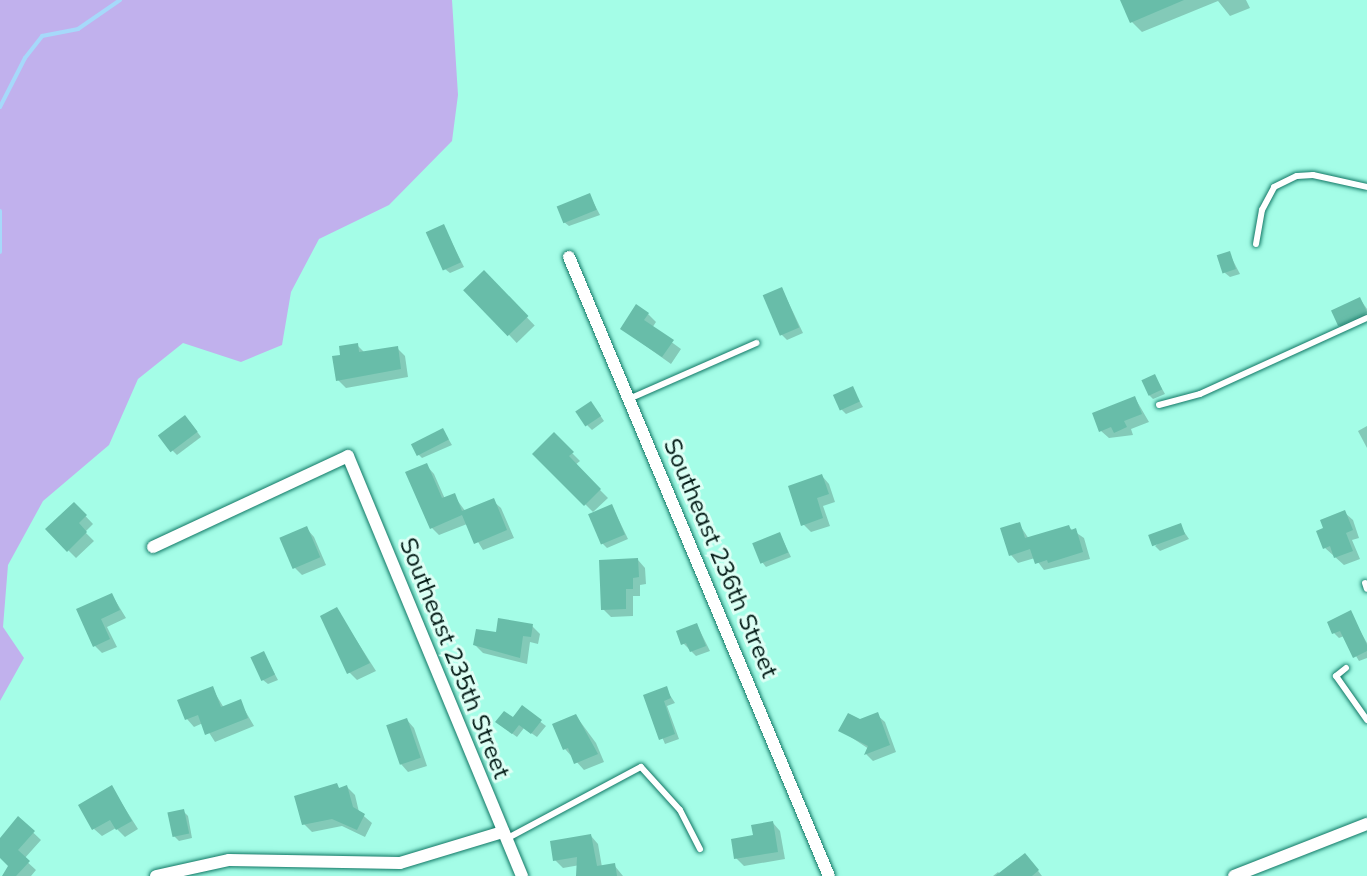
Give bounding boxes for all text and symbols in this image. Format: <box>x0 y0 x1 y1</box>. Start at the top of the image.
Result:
street label: Southeast 236th Street <box>658 434 784 682</box>
street label: Southeast 235th Street <box>393 533 517 783</box>

